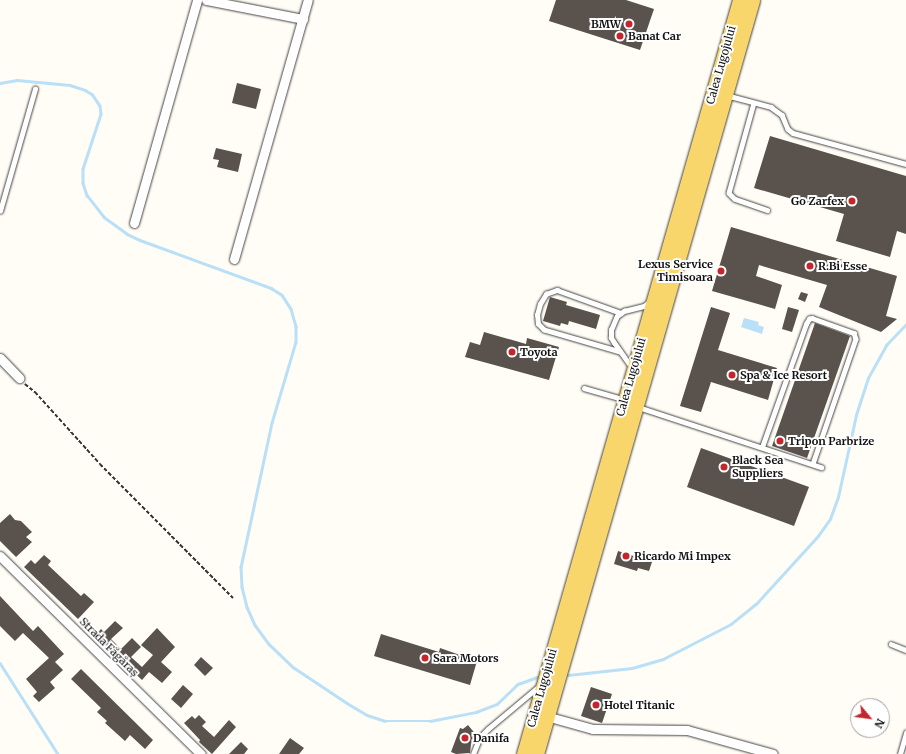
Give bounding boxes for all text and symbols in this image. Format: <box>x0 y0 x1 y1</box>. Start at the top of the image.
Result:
place label: BMW <box>591 17 621 31</box>
marker: BMW <box>624 19 634 29</box>
street label: Calea Lugojului <box>703 24 739 106</box>
place label: Banat Car <box>628 29 681 43</box>
marker: Banat Car <box>615 31 625 41</box>
place label: Go Zarfex <box>791 194 844 208</box>
marker: Go Zarfex <box>847 196 857 206</box>
place label: Lexus Service Timisoara <box>638 258 713 284</box>
place label: R.Bi Esse <box>818 259 867 273</box>
marker: R.Bi Esse <box>805 261 815 271</box>
marker: Lexus Service Timisoara <box>716 266 726 276</box>
street label: Calea Lugojului <box>613 336 649 418</box>
place label: Toyota <box>520 345 558 359</box>
marker: Toyota <box>507 347 517 357</box>
place label: Spa & Ice Resort <box>740 368 827 382</box>
marker: Spa & Ice Resort <box>727 370 737 380</box>
place label: Tripon Parbrize <box>788 434 874 448</box>
marker: Tripon Parbrize <box>775 436 785 446</box>
place label: Black Sea Suppliers <box>732 454 783 480</box>
marker: Black Sea Suppliers <box>719 462 729 472</box>
place label: Ricardo Mi Impex <box>634 549 731 563</box>
marker: Ricardo Mi Impex <box>621 551 631 561</box>
street label: Strada Făgăraș <box>77 615 141 679</box>
street label: Calea Lugojului <box>524 647 560 729</box>
place label: Sara Motors <box>433 651 499 665</box>
marker: Sara Motors <box>420 653 430 663</box>
place label: Hotel Titanic <box>604 698 675 712</box>
north arrow <box>850 698 890 738</box>
marker: Hotel Titanic <box>591 700 601 710</box>
text: N <box>871 716 888 731</box>
place label: Danifa <box>473 731 509 745</box>
marker: Danifa <box>460 733 470 743</box>

